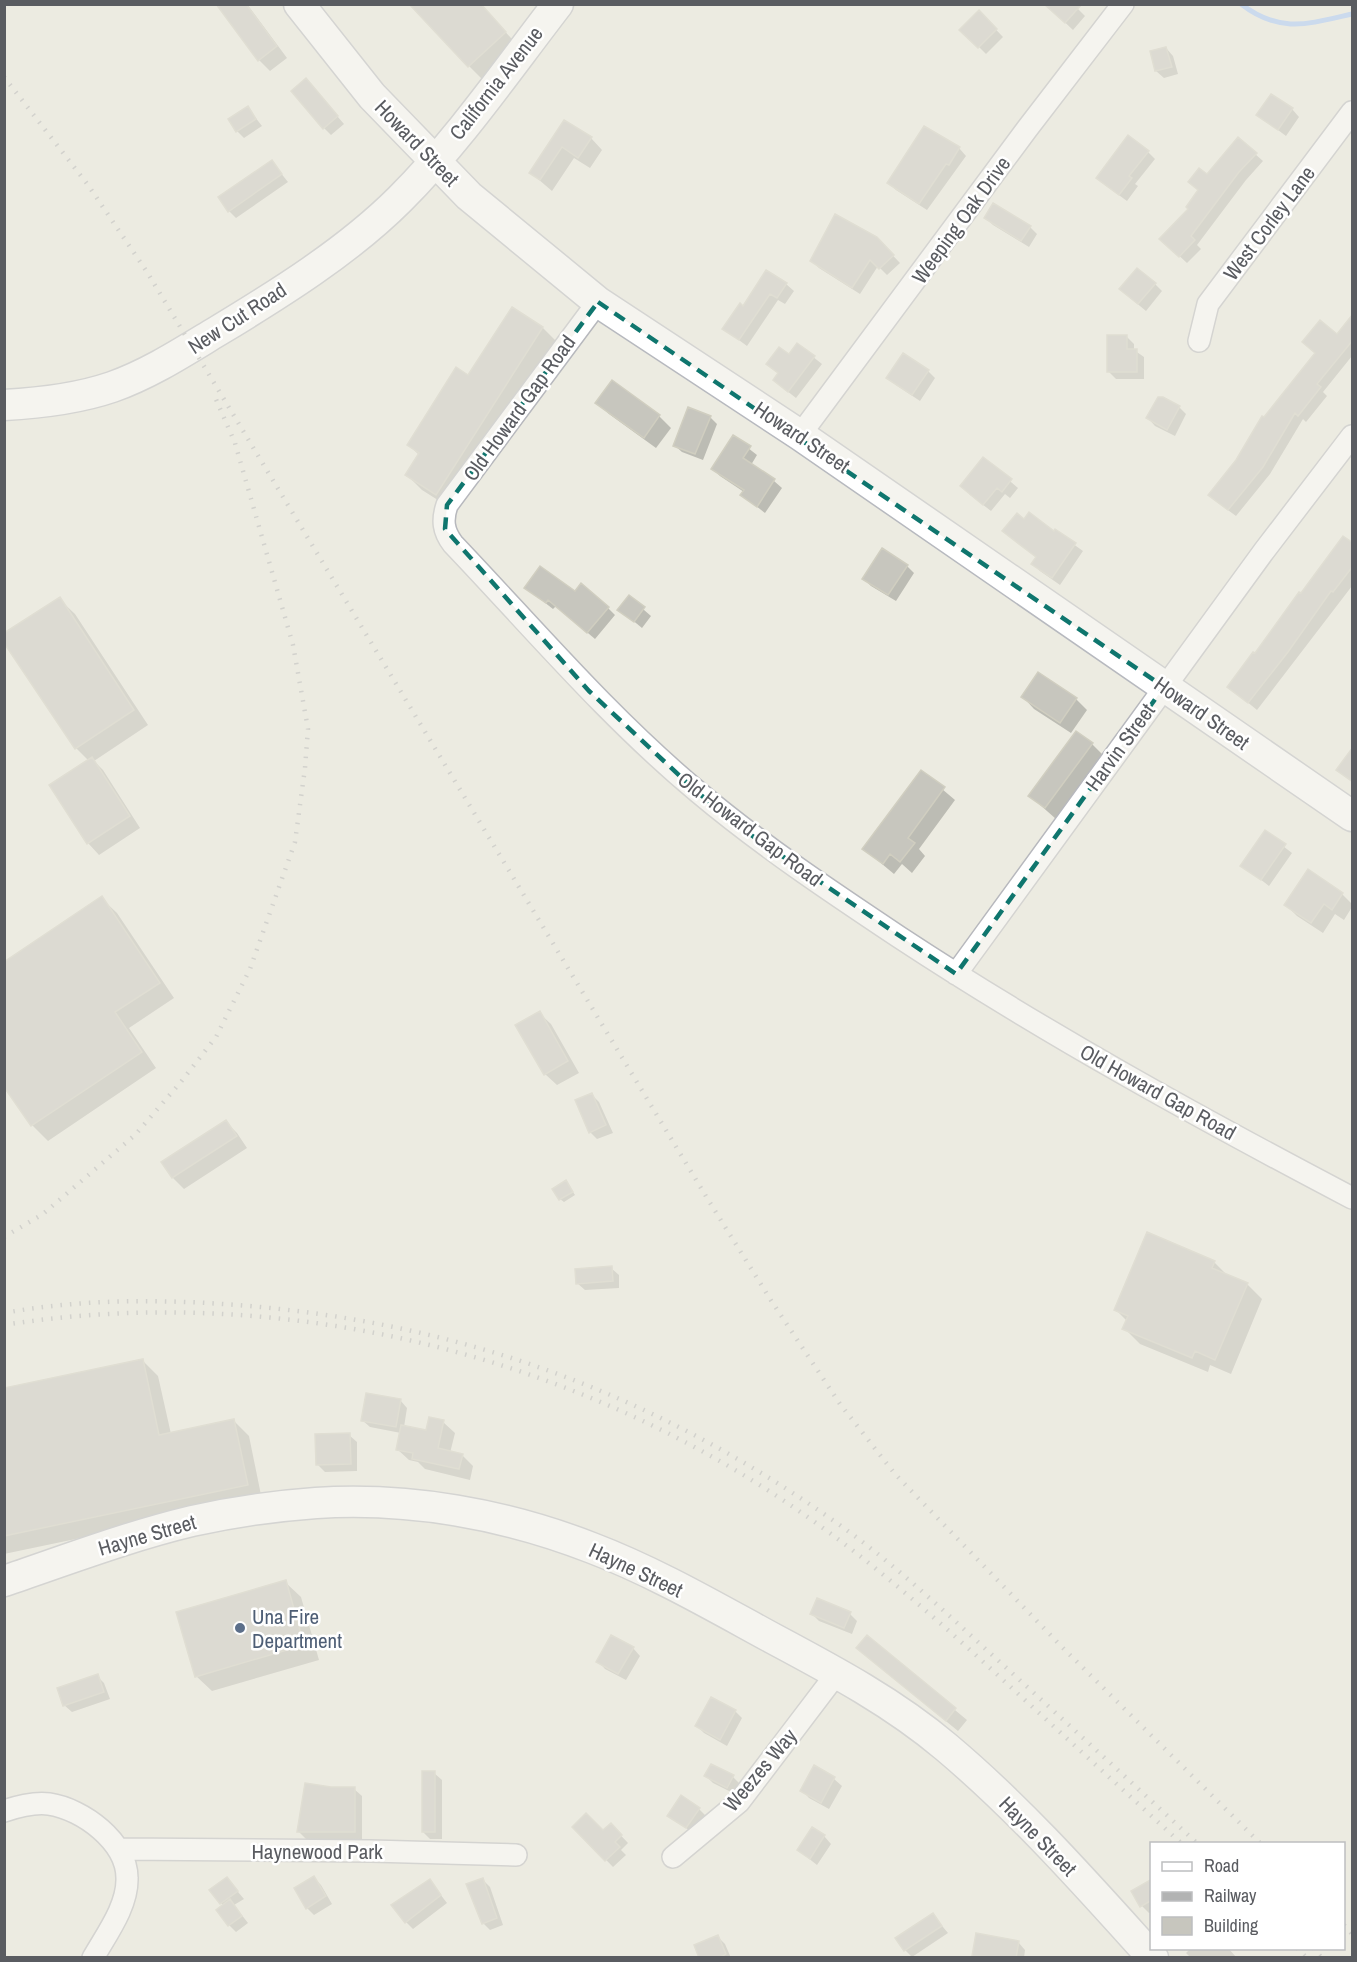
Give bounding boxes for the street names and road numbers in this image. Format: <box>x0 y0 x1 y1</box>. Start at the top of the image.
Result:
street label: California Avenue <box>443 20 549 146</box>
street label: Howard Street <box>368 93 466 193</box>
street label: Weeping Oak Drive <box>905 150 1017 290</box>
street label: West Corley Lane <box>1216 160 1322 286</box>
street label: New Cut Road <box>182 275 292 361</box>
street label: Old Howard Gap Road <box>456 329 582 487</box>
street label: Howard Street <box>748 394 856 480</box>
street label: Howard Street <box>1149 670 1256 757</box>
street label: Harvin Street <box>1078 697 1162 797</box>
street label: Old Howard Gap Road <box>672 765 828 893</box>
street label: Old Howard Gap Road <box>1075 1037 1241 1147</box>
street label: Hayne Street <box>95 1507 200 1563</box>
street label: Hayne Street <box>584 1536 688 1604</box>
street label: Weezes Way <box>717 1722 804 1818</box>
street label: Hayne Street <box>993 1790 1083 1882</box>
street label: Haynewood Park <box>251 1837 383 1866</box>

